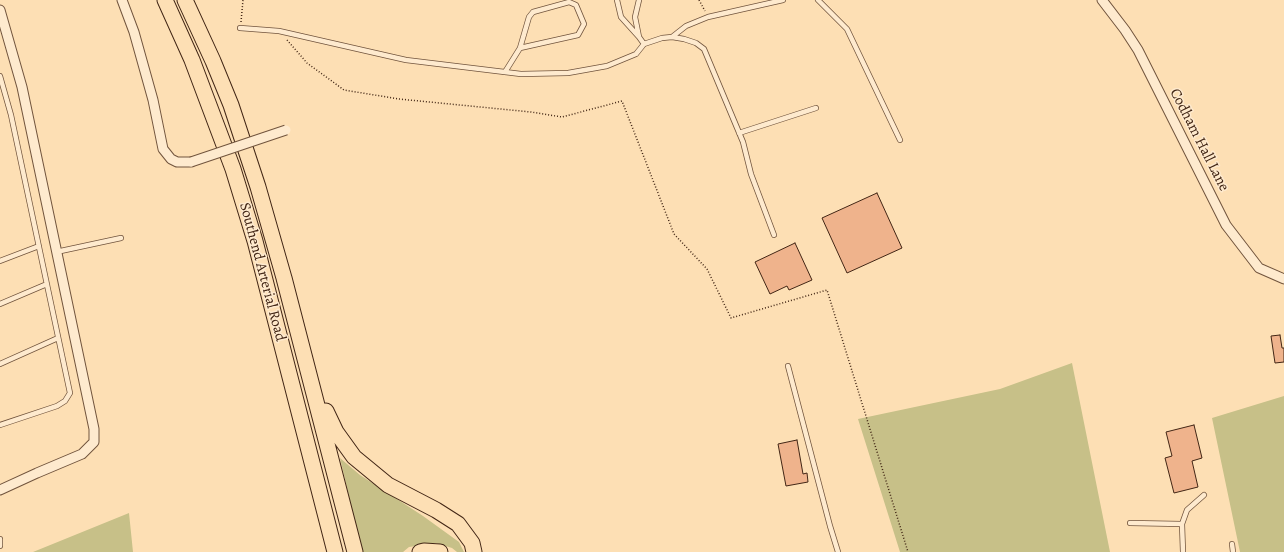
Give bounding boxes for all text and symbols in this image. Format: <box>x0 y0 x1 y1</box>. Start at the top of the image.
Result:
street label: Codham Hall Lane <box>1165 86 1233 194</box>
street label: Southend Arterial Road <box>235 201 289 343</box>

